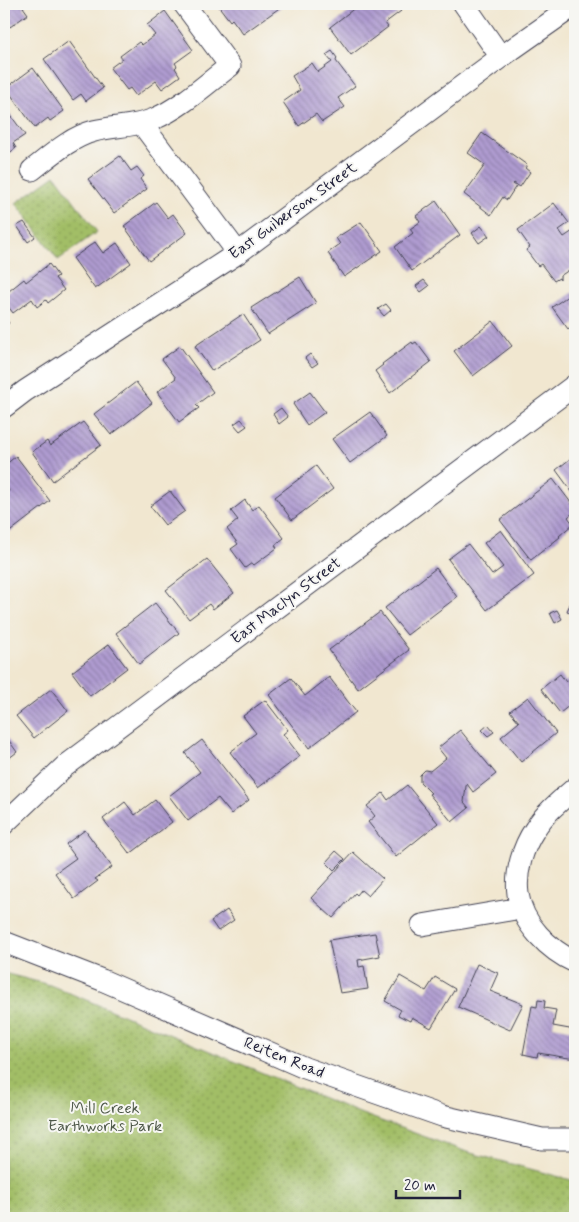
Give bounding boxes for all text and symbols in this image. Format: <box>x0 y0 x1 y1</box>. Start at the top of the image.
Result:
street label: East Guiberson Street <box>225 157 362 265</box>
street label: East Maclyn Street <box>227 552 346 649</box>
street label: Reiten Road <box>241 1032 327 1084</box>
park label: Mill Creek Earthworks Park <box>48 1098 162 1137</box>
scale bar <box>396 1167 460 1199</box>
text: 20 m <box>404 1176 436 1196</box>

